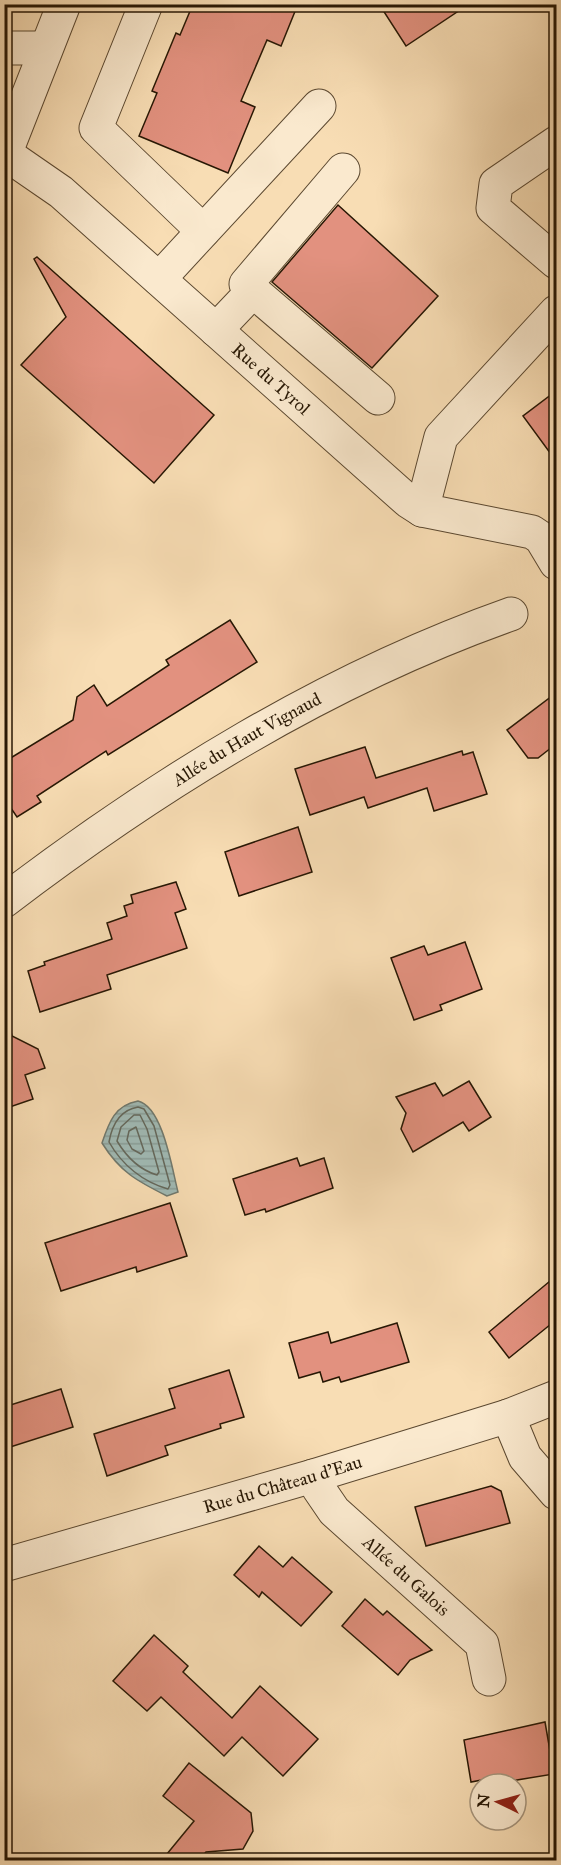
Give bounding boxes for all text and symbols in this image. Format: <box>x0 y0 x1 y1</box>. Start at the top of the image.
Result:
street label: Rue du Tyrol <box>227 338 315 420</box>
street label: Allée du Haut Vignaud <box>167 688 325 792</box>
street label: Rue du Château d'Eau <box>201 1450 365 1518</box>
street label: Allée du Galois <box>357 1530 454 1621</box>
north arrow <box>468 1772 528 1832</box>
text: N <box>473 1793 494 1808</box>

